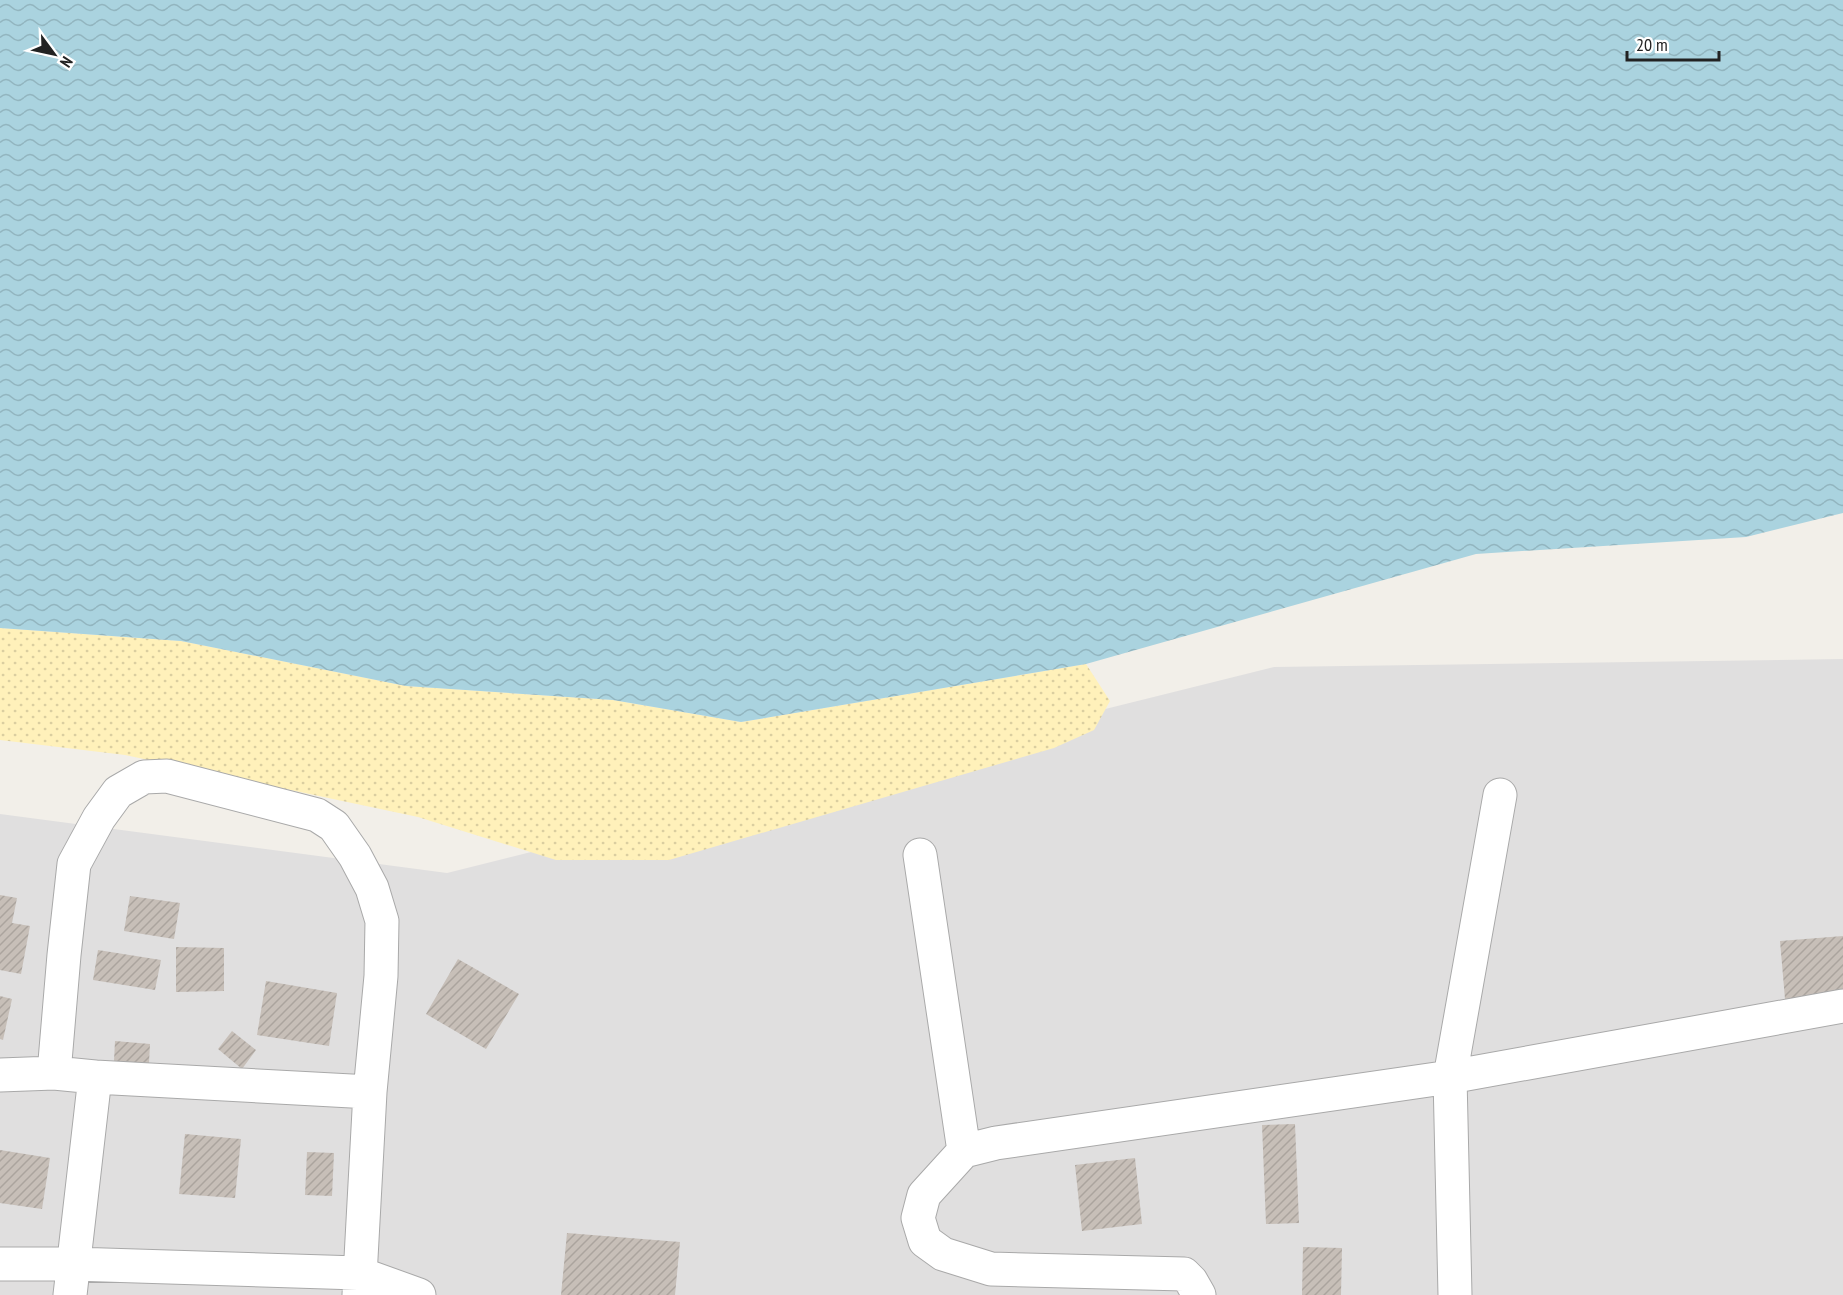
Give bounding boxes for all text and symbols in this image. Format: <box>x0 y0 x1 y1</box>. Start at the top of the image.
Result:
north arrow <box>24 24 84 84</box>
scale bar <box>1627 24 1718 62</box>
text: 20 m <box>1636 33 1668 56</box>
text: N <box>56 53 77 71</box>

